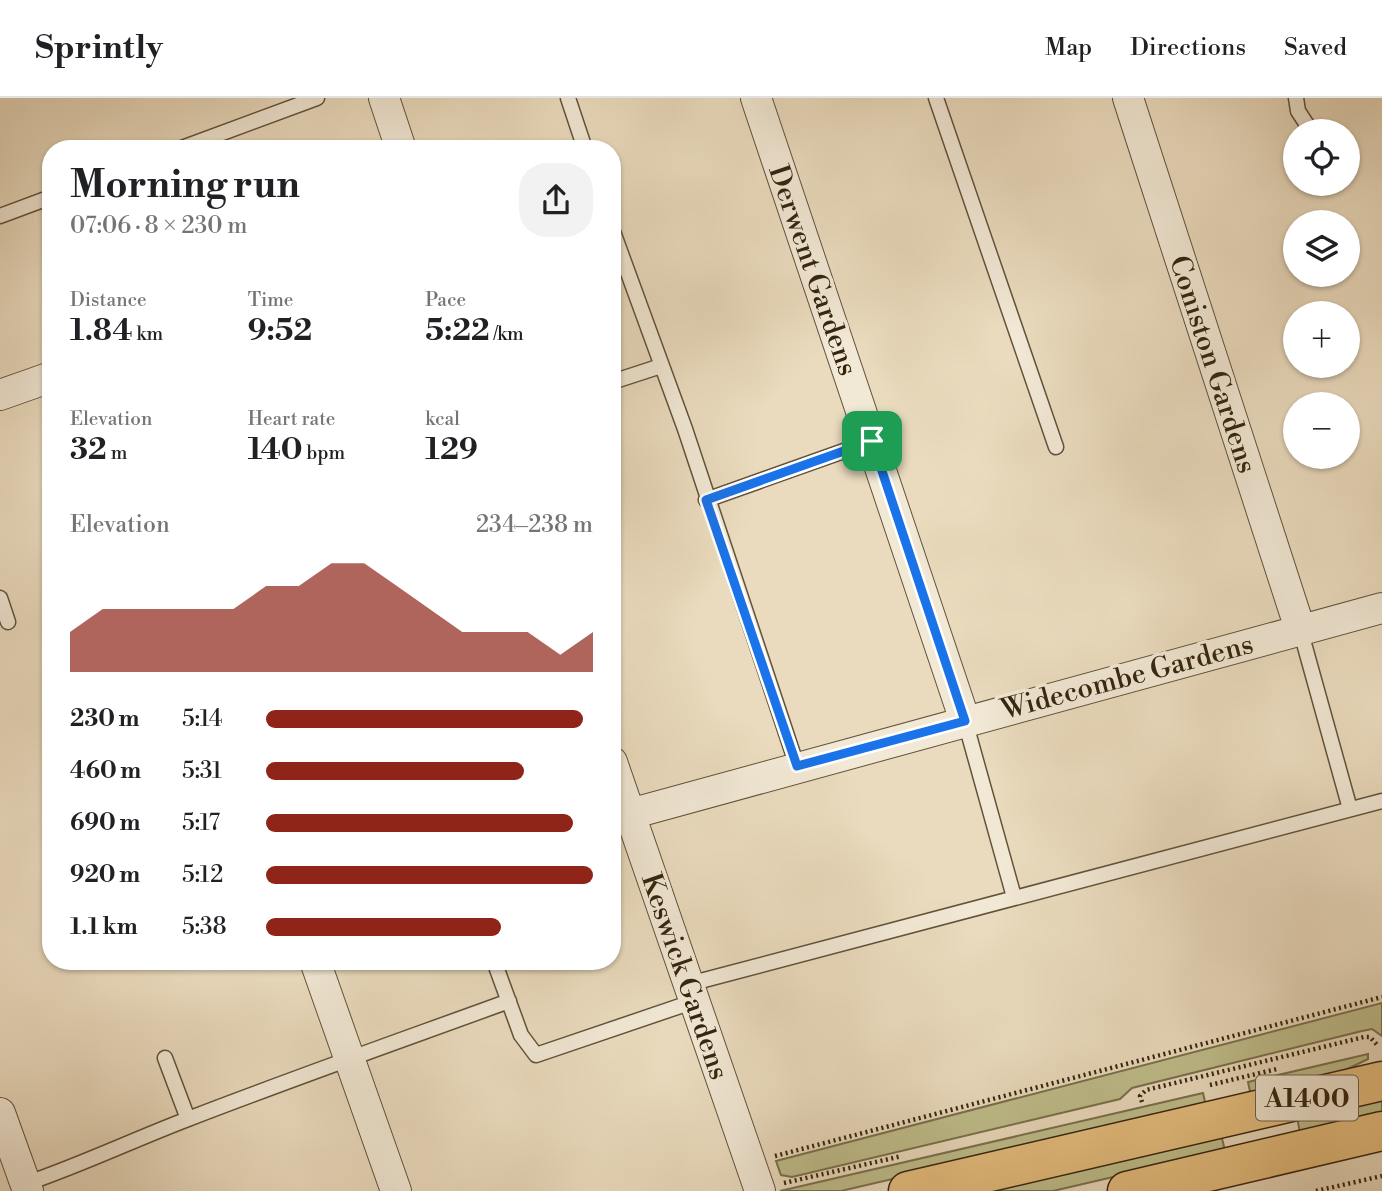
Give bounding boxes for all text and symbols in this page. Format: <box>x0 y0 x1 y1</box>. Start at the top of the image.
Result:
text: Sprintly <box>35 28 163 69</box>
text: Map <box>1045 33 1092 63</box>
text: Directions <box>1130 33 1246 63</box>
text: Saved <box>1284 33 1347 63</box>
map controls <box>1283 119 1360 469</box>
button: locate <box>1283 119 1360 196</box>
street label: Derwent Gardens <box>760 161 865 380</box>
text: Morning run <box>70 162 300 209</box>
button: share <box>519 163 593 237</box>
button: layers <box>1283 210 1360 287</box>
text: 07:06 · 8 × 230 m <box>70 212 247 240</box>
street label: Coniston Gardens <box>1161 251 1264 478</box>
text: Distance <box>70 288 147 312</box>
text: Time <box>248 288 293 312</box>
text: Pace <box>425 288 466 312</box>
button: + <box>1283 301 1360 378</box>
text: 1.84 <box>70 312 133 350</box>
text: 9:52 <box>248 312 312 350</box>
text: 5:22 <box>425 312 490 350</box>
text: km <box>133 322 163 346</box>
text: /km <box>490 322 524 346</box>
button: − <box>1283 392 1360 469</box>
text: Elevation <box>70 407 152 431</box>
text: Heart rate <box>248 407 335 431</box>
text: kcal <box>425 407 460 431</box>
pin <box>842 411 902 471</box>
icon: arrive <box>853 422 891 460</box>
text: 32 <box>70 431 107 469</box>
text: 140 <box>248 431 303 469</box>
text: 129 <box>425 431 478 469</box>
text: m <box>107 441 127 465</box>
text: bpm <box>303 441 345 465</box>
text: Elevation <box>70 511 170 539</box>
text: 234–238 m <box>476 511 593 539</box>
street label: Widecombe Gardens <box>997 627 1257 728</box>
text: 230 m <box>70 705 140 733</box>
text: 5:14 <box>182 705 223 733</box>
text: 460 m <box>70 757 141 785</box>
text: 5:31 <box>182 757 222 785</box>
text: 690 m <box>70 809 140 837</box>
text: 5:17 <box>182 809 220 837</box>
text: 920 m <box>70 861 140 889</box>
text: 5:12 <box>182 861 223 889</box>
street label: Keswick Gardens <box>633 869 736 1084</box>
text: 1.1 km <box>70 913 138 941</box>
text: 5:38 <box>182 913 227 941</box>
road number: A1400 <box>1256 1076 1358 1121</box>

